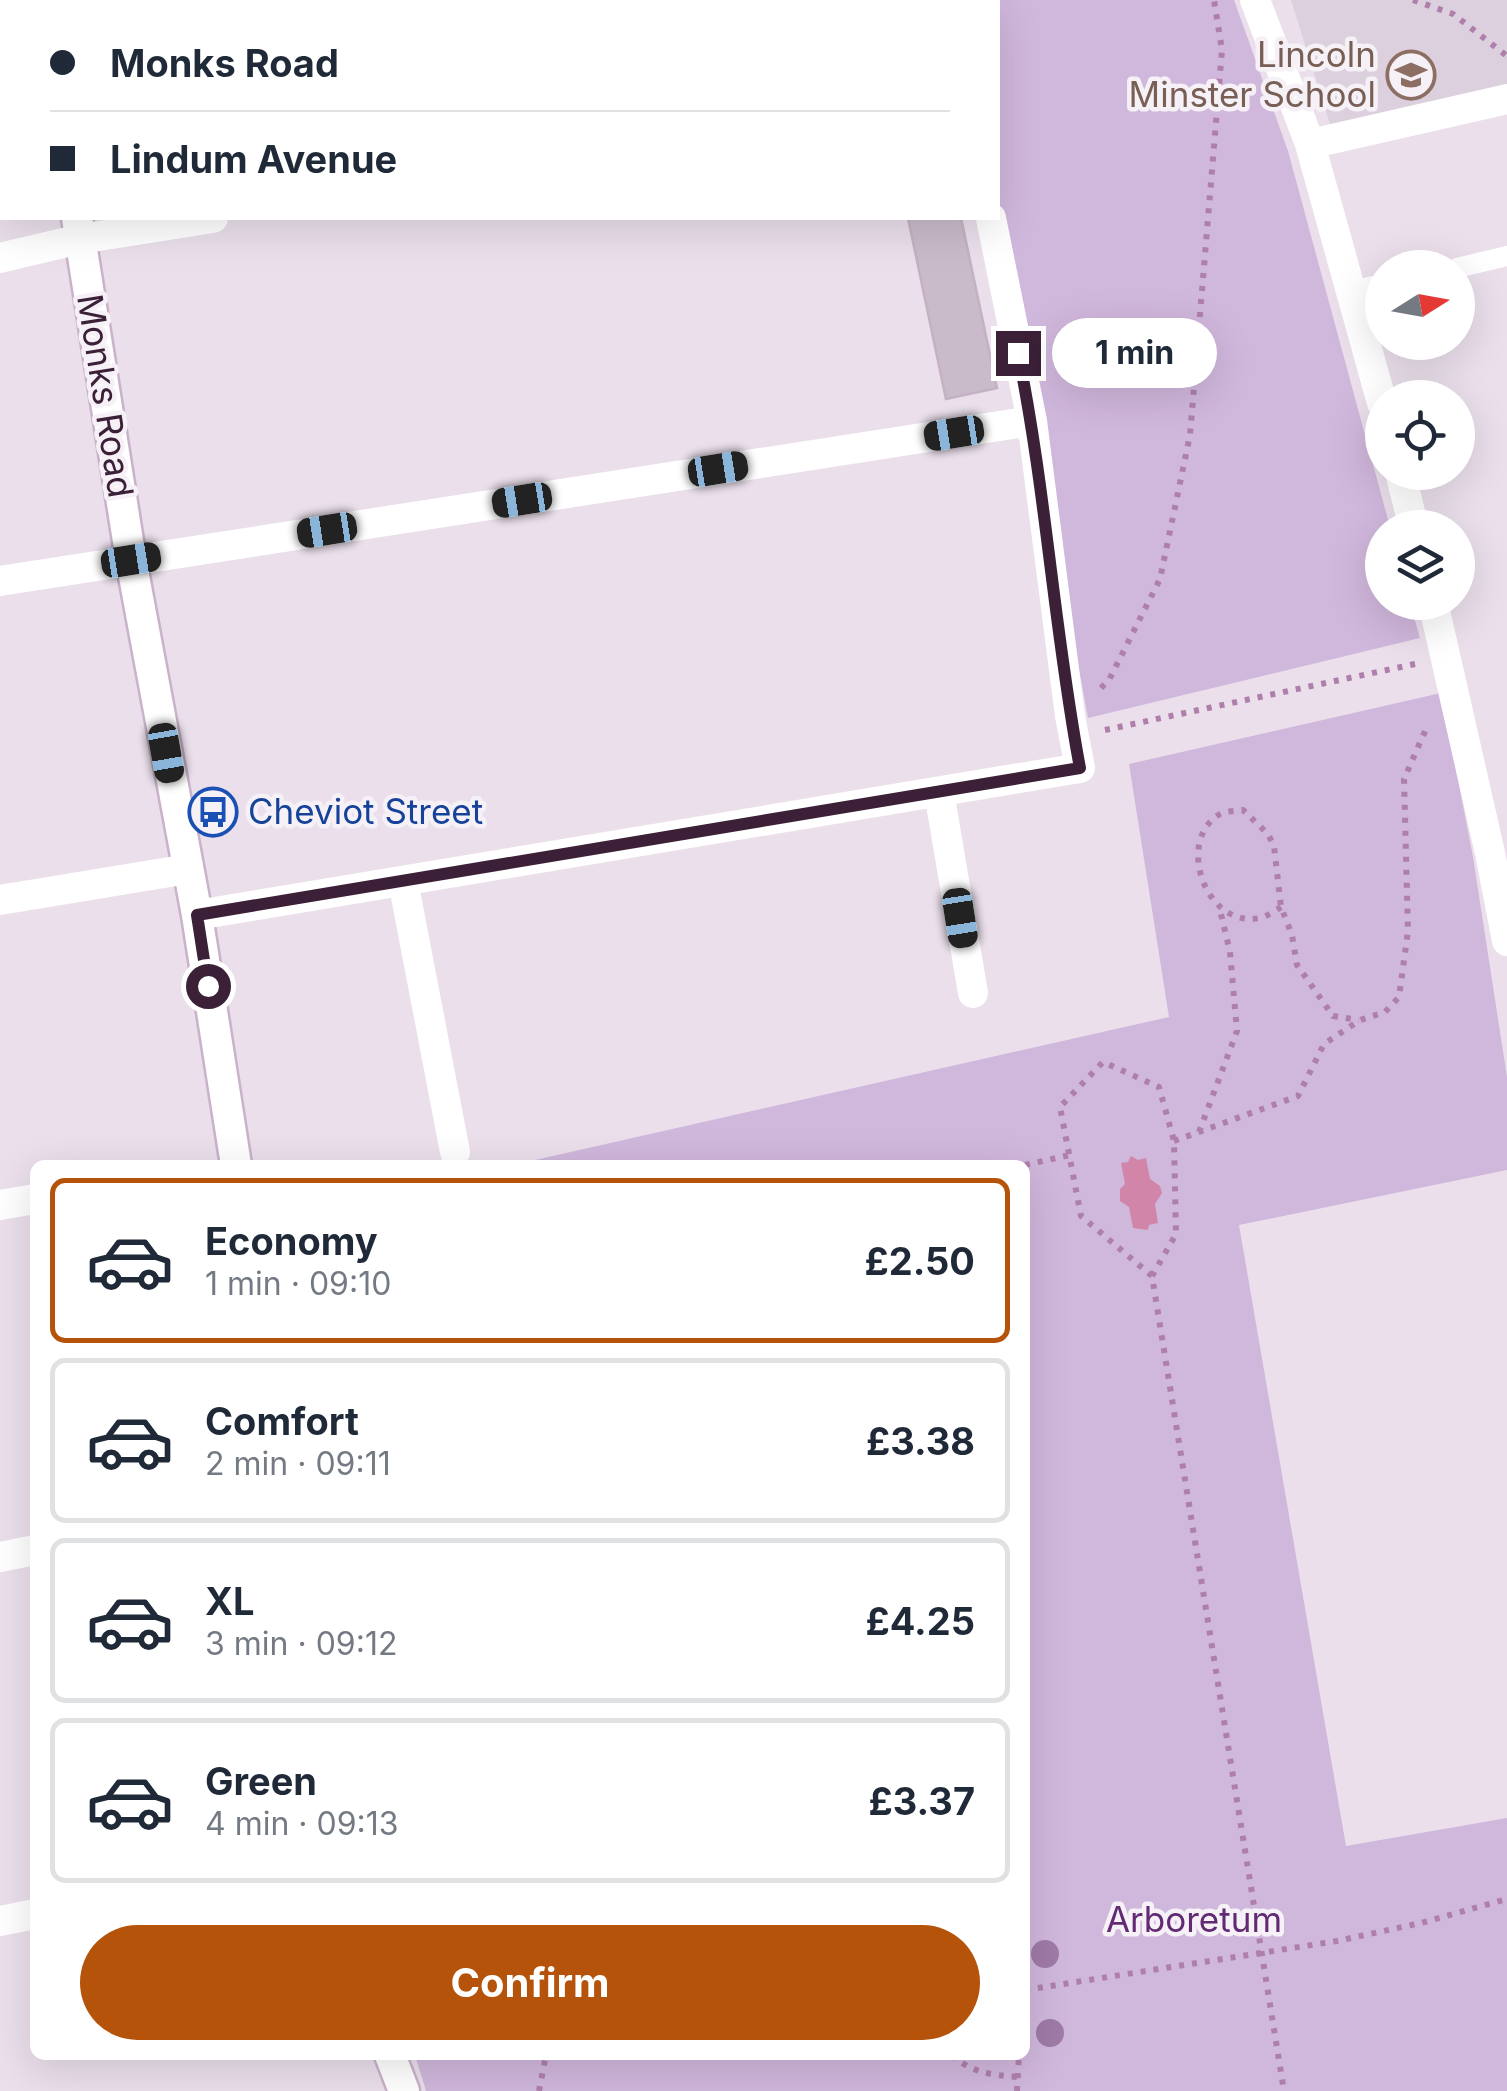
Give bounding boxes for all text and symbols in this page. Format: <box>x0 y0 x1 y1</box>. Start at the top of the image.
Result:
place label: Lincoln Minster School <box>1129 33 1376 115</box>
text: Monks Road <box>110 40 339 86</box>
school or university icon: Lincoln Minster School <box>1385 49 1437 101</box>
text: Lindum Avenue <box>110 136 397 182</box>
north arrow <box>1365 250 1475 360</box>
map controls <box>1365 250 1475 620</box>
street label: Monks Road <box>69 291 143 500</box>
callout: 1 min <box>1053 318 1218 388</box>
route end <box>996 331 1041 376</box>
text: 1 min <box>1095 333 1174 372</box>
button: locate <box>1365 380 1475 490</box>
car <box>922 413 986 453</box>
car <box>686 449 750 489</box>
car <box>490 480 554 520</box>
car <box>295 510 359 550</box>
button: layers <box>1365 510 1475 620</box>
car <box>99 540 163 580</box>
car <box>146 721 186 785</box>
bus stop icon: Cheviot Street <box>187 786 239 838</box>
place label: Cheviot Street <box>248 790 483 832</box>
car <box>940 886 980 950</box>
route start <box>186 964 231 1009</box>
icon: car <box>85 1216 175 1306</box>
text: Economy <box>205 1218 378 1264</box>
text: £2.50 <box>864 1238 975 1284</box>
text: 1 min · 09:10 <box>205 1264 391 1303</box>
icon: car <box>85 1396 175 1486</box>
text: Comfort <box>205 1398 359 1444</box>
text: £3.38 <box>866 1418 975 1464</box>
text: 2 min · 09:11 <box>205 1444 391 1483</box>
icon: car <box>85 1576 175 1666</box>
text: XL <box>205 1578 255 1624</box>
text: £4.25 <box>865 1598 975 1644</box>
text: 3 min · 09:12 <box>205 1624 397 1663</box>
icon: car <box>85 1756 175 1846</box>
text: Green <box>205 1758 317 1804</box>
text: £3.37 <box>869 1778 975 1824</box>
text: 4 min · 09:13 <box>205 1804 399 1843</box>
park label: Arboretum <box>1106 1898 1282 1940</box>
button: Confirm <box>80 1925 980 2040</box>

